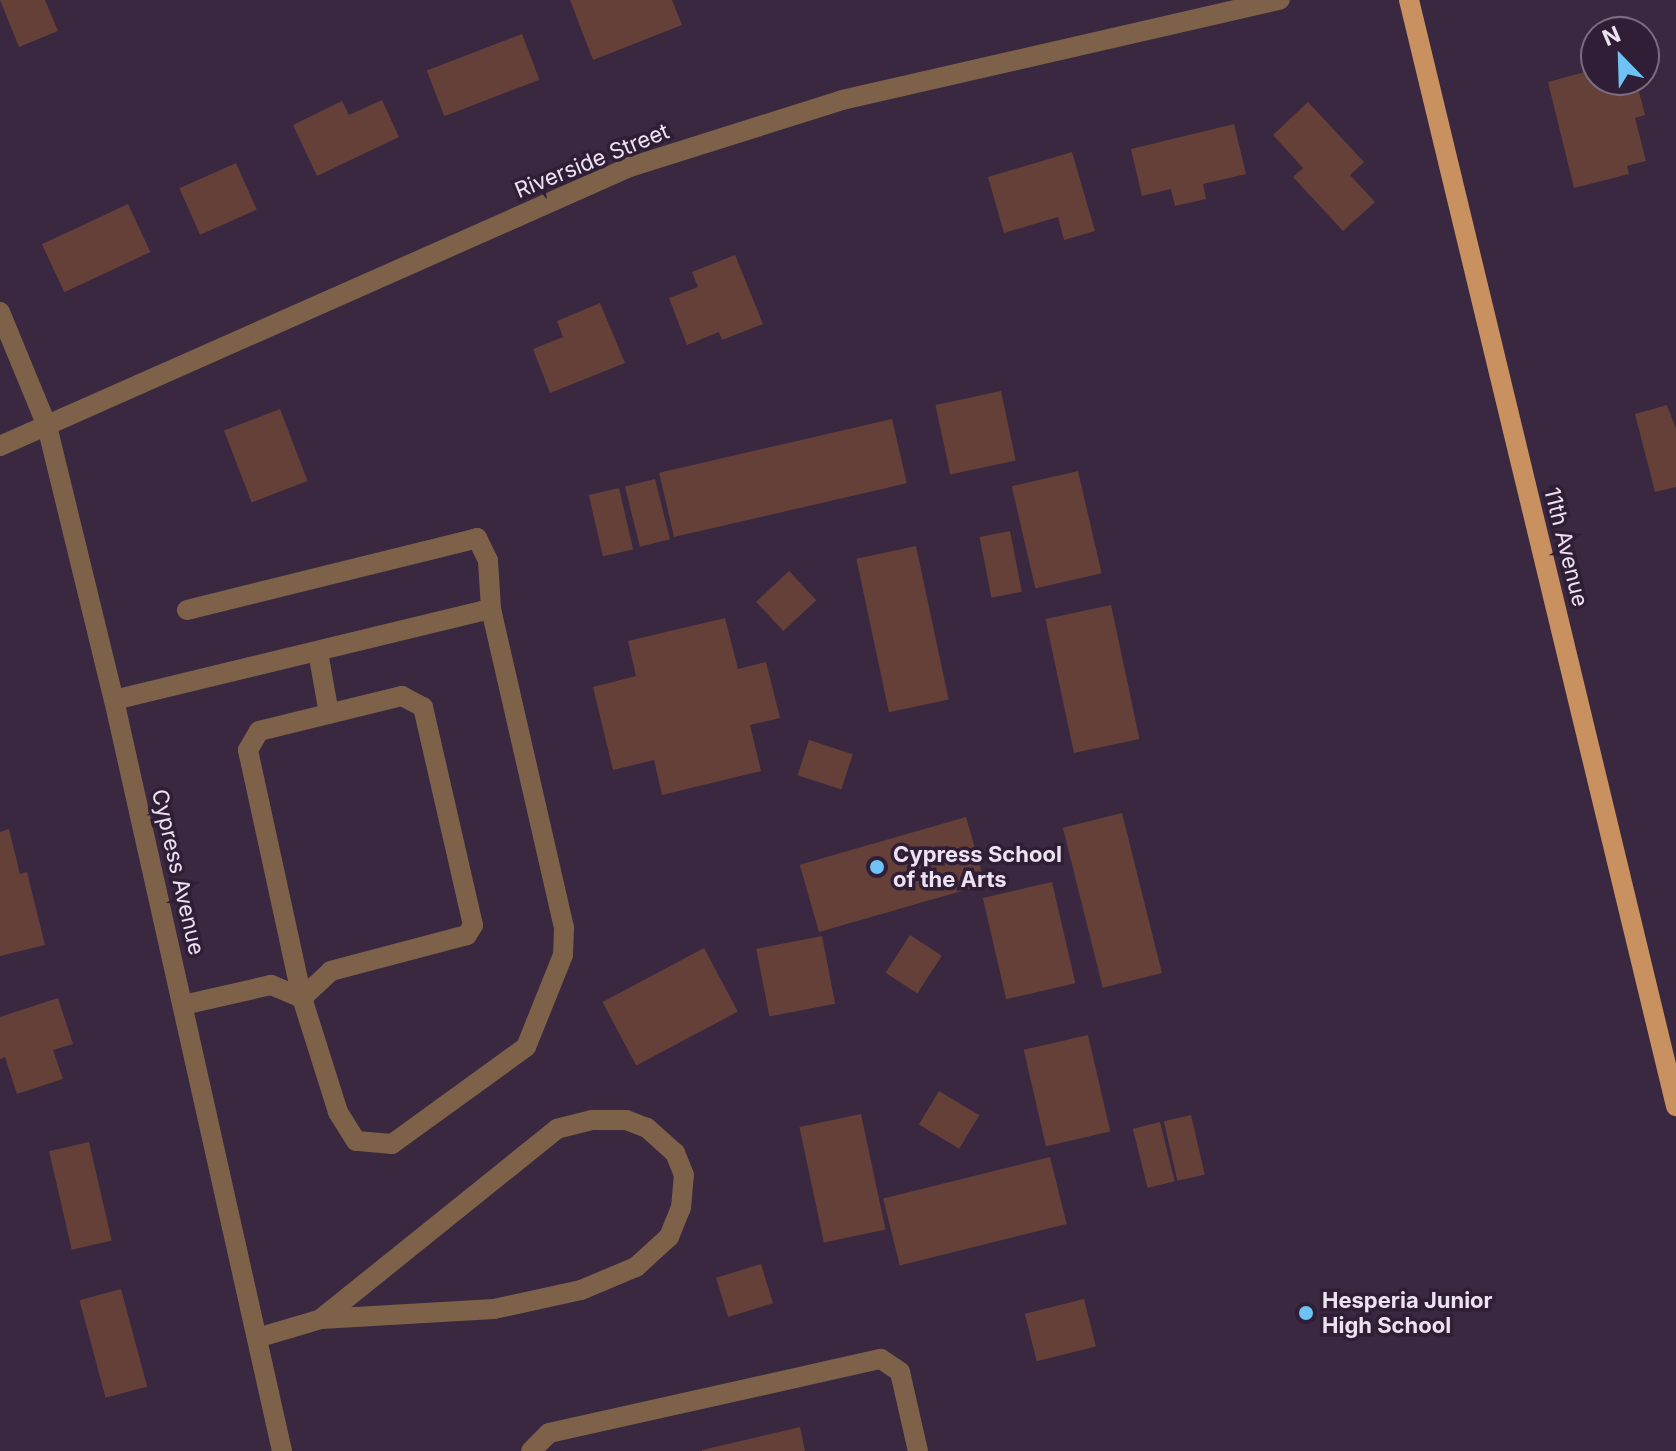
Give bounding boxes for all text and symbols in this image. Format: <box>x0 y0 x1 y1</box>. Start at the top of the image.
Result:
north arrow <box>1580 16 1660 96</box>
text: N <box>1599 21 1624 51</box>
street label: Riverside Street <box>511 118 673 204</box>
street label: 11th Avenue <box>1538 485 1594 609</box>
street label: Cypress Avenue <box>146 787 210 957</box>
place label: Cypress School of the Arts <box>893 841 1062 892</box>
marker: Cypress School of the Arts <box>868 858 886 876</box>
place label: Hesperia Junior High School <box>1322 1287 1493 1338</box>
marker: Hesperia Junior High School <box>1297 1304 1315 1322</box>

